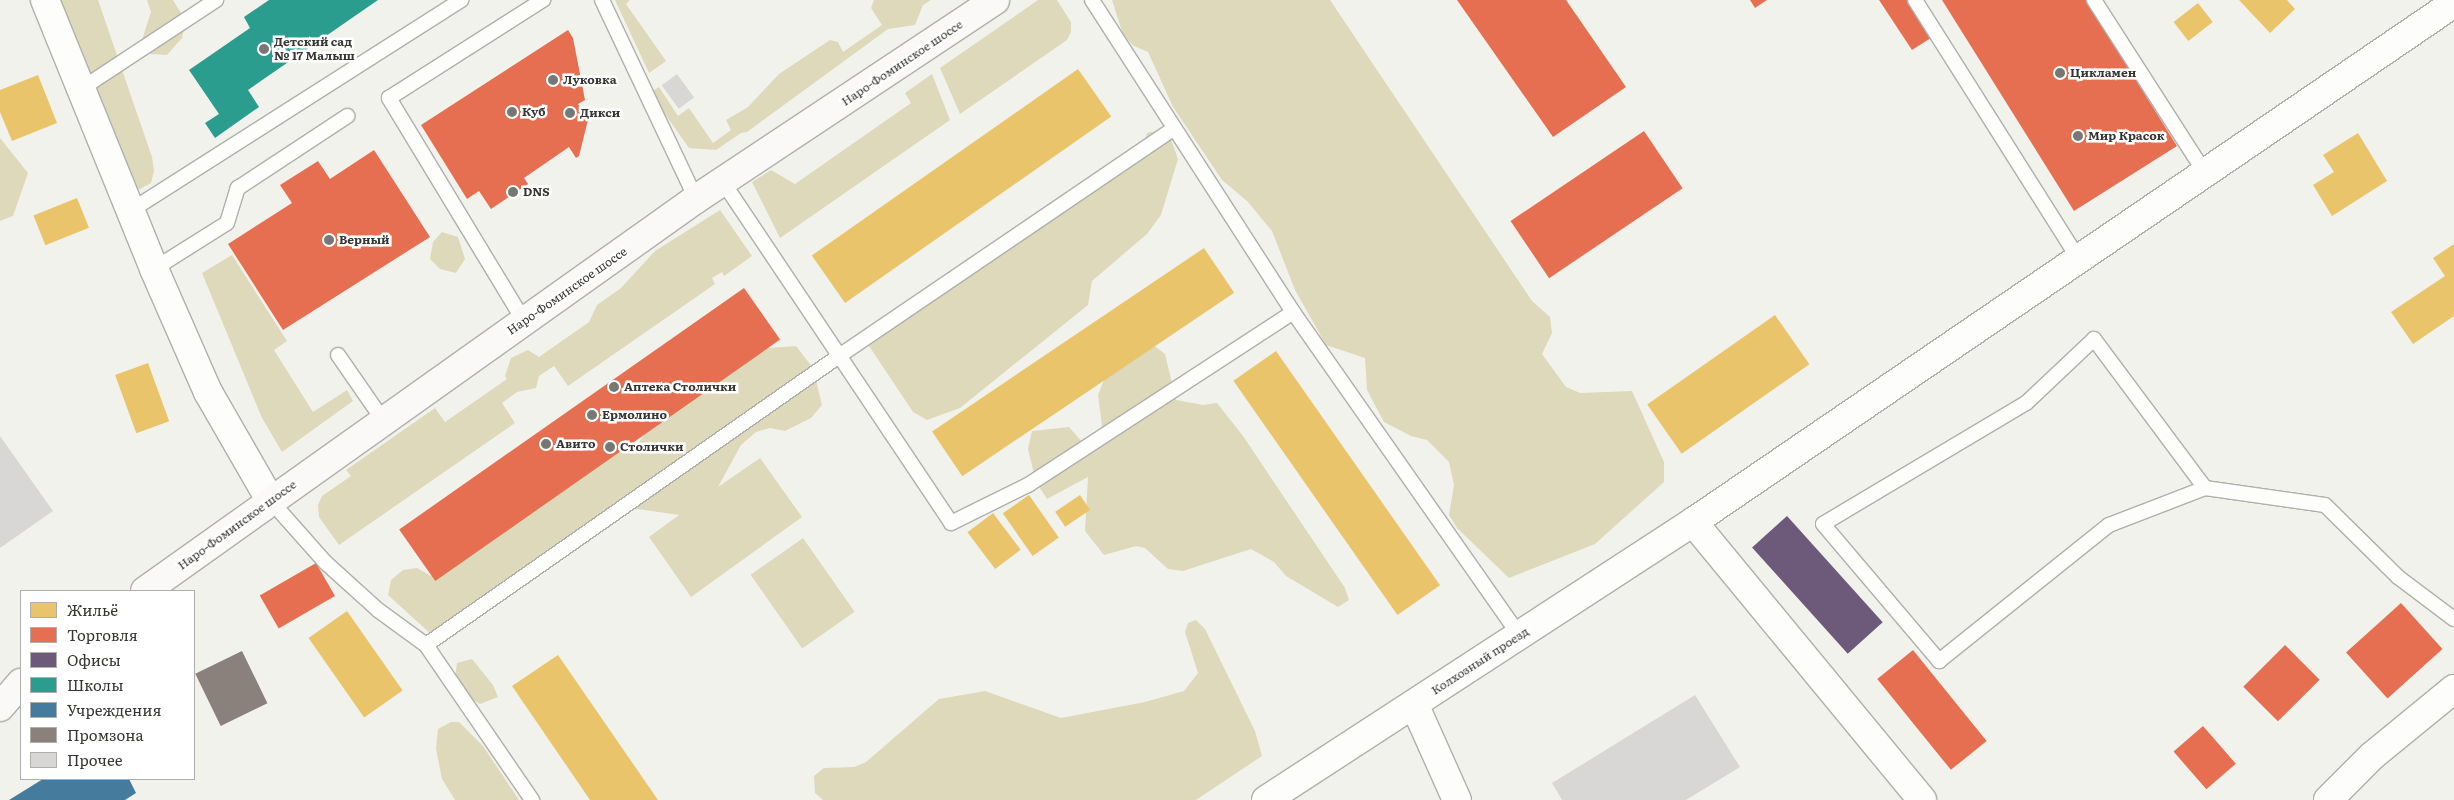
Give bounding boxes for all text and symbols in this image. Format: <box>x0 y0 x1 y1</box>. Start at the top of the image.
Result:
street label: Наро-Фоминское шоссе <box>839 17 965 109</box>
place label: Детский сад № 17 Малыш <box>274 35 355 63</box>
marker: Детский сад № 17 Малыш <box>258 43 270 55</box>
place label: Цикламен <box>2070 66 2136 80</box>
marker: Цикламен <box>2054 67 2066 79</box>
place label: Луковка <box>563 73 617 87</box>
marker: Луковка <box>547 74 559 86</box>
place label: Куб <box>522 105 545 119</box>
marker: Куб <box>506 106 518 118</box>
place label: Дикси <box>580 106 620 120</box>
marker: Дикси <box>564 107 576 119</box>
place label: Мир Красок <box>2088 129 2164 143</box>
marker: Мир Красок <box>2072 130 2084 142</box>
place label: DNS <box>523 185 550 199</box>
marker: DNS <box>507 186 519 198</box>
place label: Верный <box>339 233 390 247</box>
marker: Верный <box>323 234 335 246</box>
street label: Наро-Фоминское шоссе <box>504 244 630 338</box>
place label: Аптека Столички <box>624 380 736 394</box>
marker: Аптека Столички <box>608 381 620 393</box>
place label: Ермолино <box>602 408 667 422</box>
marker: Ермолино <box>586 409 598 421</box>
place label: Авито <box>556 437 596 451</box>
marker: Авито <box>540 438 552 450</box>
place label: Столички <box>620 440 683 454</box>
marker: Столички <box>604 441 616 453</box>
street label: Наро-Фоминское шоссе <box>175 477 299 573</box>
legend <box>20 590 195 780</box>
text: Жильё <box>67 598 118 621</box>
text: Торговля <box>67 623 138 646</box>
street label: Колхозный проезд <box>1429 624 1531 698</box>
text: Офисы <box>67 648 121 671</box>
text: Школы <box>67 673 123 696</box>
text: Учреждения <box>67 698 162 721</box>
text: Промзона <box>67 723 144 746</box>
text: Прочее <box>67 748 123 771</box>

